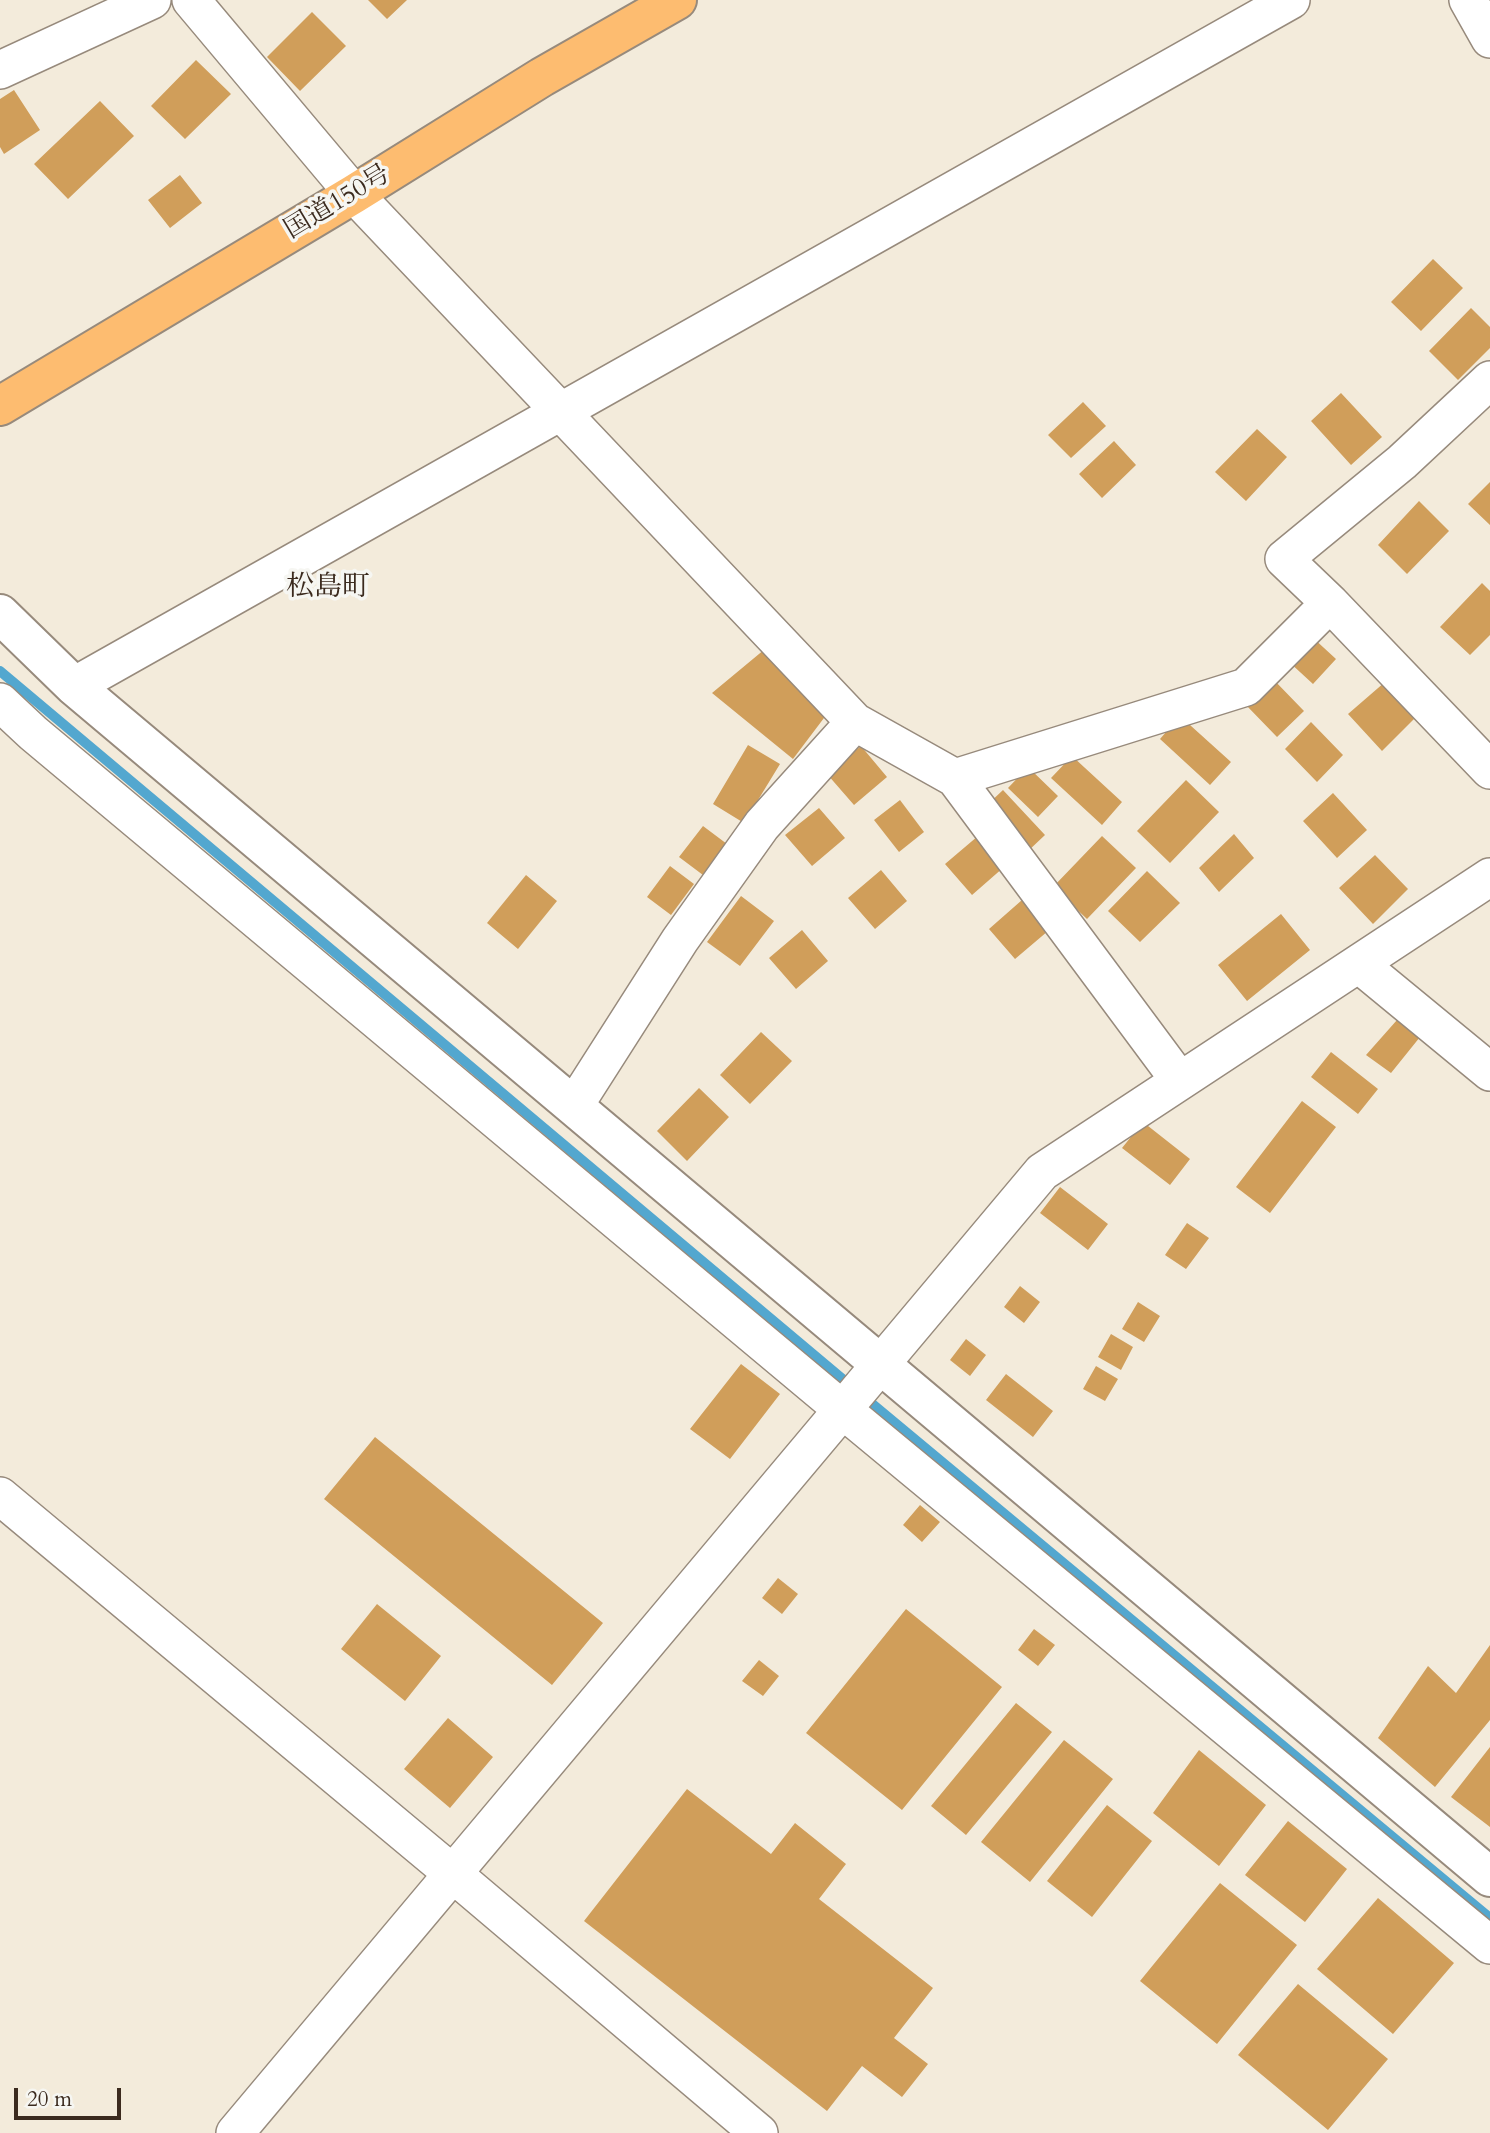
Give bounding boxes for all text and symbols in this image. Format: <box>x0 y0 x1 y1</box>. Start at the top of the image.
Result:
street label: 国道150号 <box>279 159 397 247</box>
district label: 松島町 <box>286 572 370 606</box>
scale bar <box>18 2074 124 2118</box>
text: 20 m <box>27 2085 72 2114</box>

